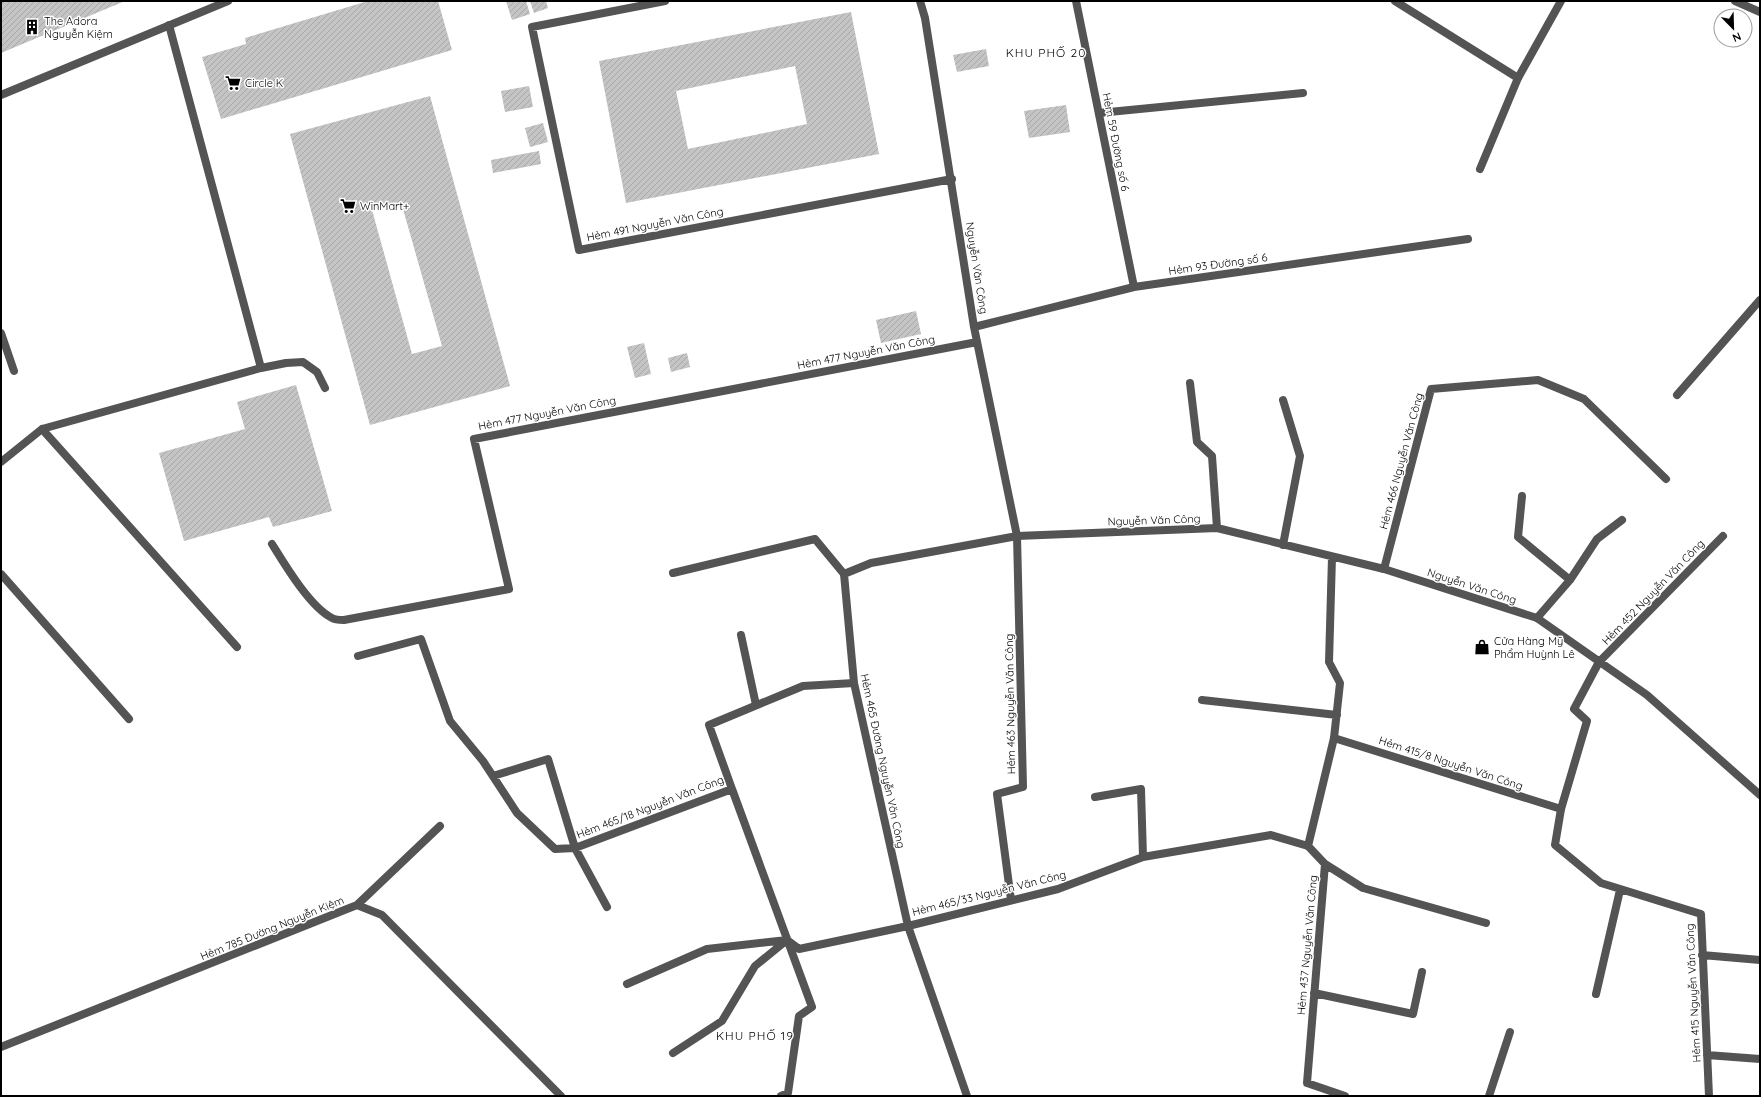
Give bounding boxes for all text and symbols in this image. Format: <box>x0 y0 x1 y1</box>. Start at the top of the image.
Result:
north arrow <box>1713 8 1753 48</box>
place label: The Adora Nguyễn Kiệm <box>44 14 113 41</box>
building icon: The Adora Nguyễn Kiệm <box>23 18 41 36</box>
text: N <box>1730 29 1743 45</box>
district label: KHU PHỐ 20 <box>1006 45 1086 60</box>
supermarket icon: Circle K <box>224 74 242 92</box>
place label: Circle K <box>245 76 283 90</box>
street label: Hẻm 59 Đường số 6 <box>1100 92 1132 193</box>
supermarket icon: WinMart+ <box>339 197 357 215</box>
place label: WinMart+ <box>360 199 409 213</box>
street label: Hẻm 491 Nguyễn Văn Công <box>585 204 725 244</box>
street label: Nguyễn Văn Công <box>963 221 991 315</box>
street label: Hẻm 93 Đường số 6 <box>1168 250 1268 278</box>
street label: Hẻm 477 Nguyễn Văn Công <box>796 332 936 372</box>
street label: Hẻm 466 Nguyễn Văn Công <box>1376 391 1426 531</box>
street label: Hẻm 477 Nguyễn Văn Công <box>477 393 617 433</box>
street label: Nguyễn Văn Công <box>1107 511 1201 529</box>
street label: Hẻm 452 Nguyễn Văn Công <box>1599 536 1707 648</box>
street label: Nguyễn Văn Công <box>1426 565 1518 607</box>
street label: Hẻm 463 Nguyễn Văn Công <box>1002 634 1018 774</box>
place label: Cửa Hàng Mỹ Phẩm Huỳnh Lê <box>1494 634 1575 661</box>
shop icon: Cửa Hàng Mỹ Phẩm Huỳnh Lê <box>1473 638 1491 656</box>
street label: Hẻm 465 Đường Nguyễn Văn Công <box>858 672 908 850</box>
street label: Hẻm 415/8 Nguyễn Văn Công <box>1377 733 1525 793</box>
street label: Hẻm 465/18 Nguyễn Văn Công <box>574 772 726 842</box>
street label: Hẻm 465/33 Nguyễn Văn Công <box>911 867 1067 919</box>
street label: Hẻm 437 Nguyễn Văn Công <box>1294 874 1320 1016</box>
street label: Hẻm 785 Đường Nguyễn Kiệm <box>198 893 346 963</box>
street label: Hẻm 415 Nguyễn Văn Công <box>1682 923 1704 1063</box>
district label: KHU PHỐ 19 <box>716 1028 794 1043</box>

